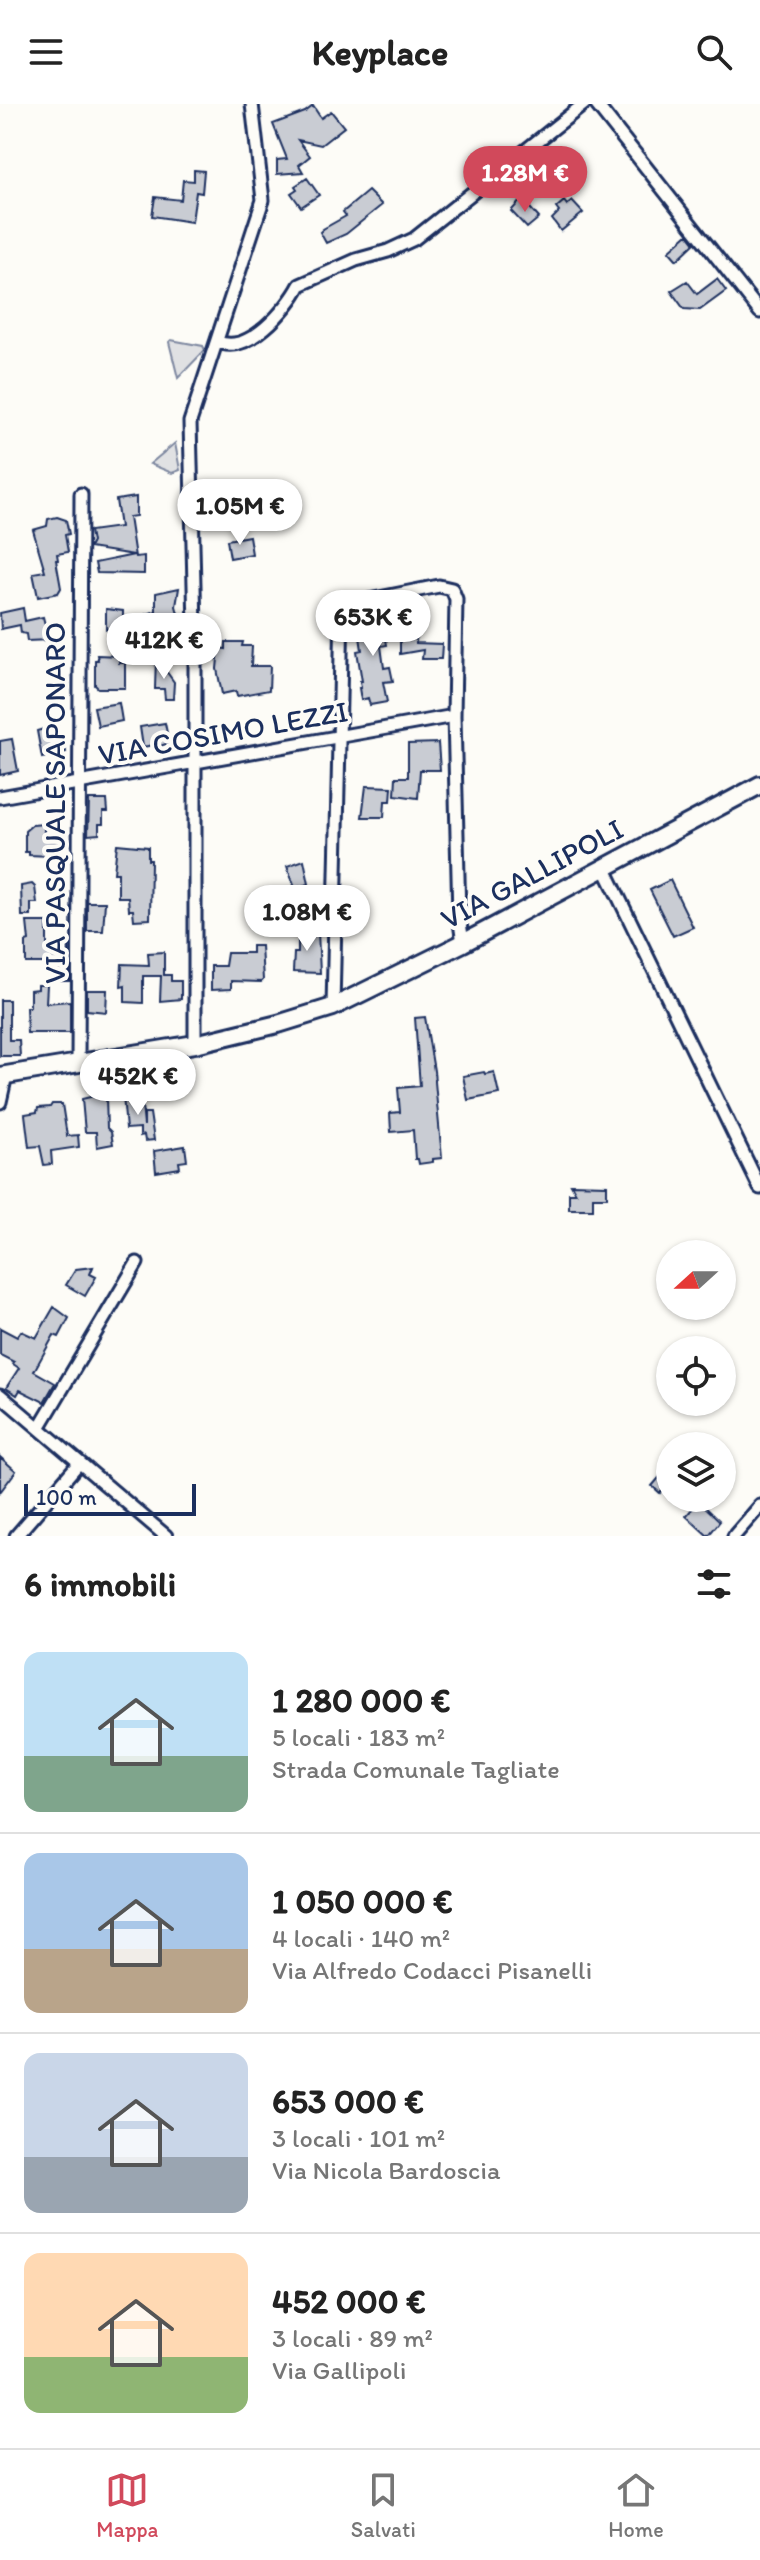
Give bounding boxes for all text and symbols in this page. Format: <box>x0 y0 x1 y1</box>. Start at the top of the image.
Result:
icon: menu <box>24 30 68 74</box>
icon: search <box>692 30 736 74</box>
text: Keyplace <box>312 31 448 74</box>
pin: 1.28M € <box>451 146 599 214</box>
text: 1.28M € <box>481 156 569 188</box>
pin: 1.05M € <box>166 479 314 547</box>
text: 1.05M € <box>195 489 285 521</box>
pin: 653K € <box>308 590 438 658</box>
text: 653K € <box>334 600 412 632</box>
pin: 412K € <box>99 613 229 681</box>
street label: VIA PASQUALE SAPONARO <box>36 622 73 984</box>
text: 412K € <box>125 623 203 655</box>
street label: VIA COSIMO LEZZI <box>95 692 351 773</box>
street label: VIA GALLIPOLI <box>434 810 629 937</box>
pin: 1.08M € <box>233 885 381 953</box>
text: 1.08M € <box>262 895 352 927</box>
pin: 452K € <box>73 1049 203 1117</box>
text: 452K € <box>98 1059 178 1091</box>
north arrow <box>656 1240 736 1320</box>
map controls <box>656 1240 736 1512</box>
button: locate <box>656 1336 736 1416</box>
button: layers <box>656 1432 736 1512</box>
scale bar <box>24 1480 196 1516</box>
text: 100 m <box>36 1484 97 1511</box>
icon: filters <box>692 1562 736 1606</box>
text: 6 immobili <box>24 1564 176 1605</box>
text: 1 280 000 € <box>272 1680 450 1721</box>
icon: home <box>88 1684 184 1780</box>
text: 5 locali · 183 m² <box>272 1721 445 1753</box>
text: Strada Comunale Tagliate <box>272 1753 560 1785</box>
text: 1 050 000 € <box>272 1881 453 1922</box>
icon: home <box>88 1885 184 1981</box>
text: 4 locali · 140 m² <box>272 1922 450 1954</box>
text: Via Alfredo Codacci Pisanelli <box>272 1954 592 1986</box>
text: 653 000 € <box>272 2081 424 2122</box>
icon: home <box>88 2085 184 2181</box>
text: 3 locali · 101 m² <box>272 2122 445 2154</box>
text: Via Nicola Bardoscia <box>272 2154 500 2186</box>
text: 452 000 € <box>272 2281 426 2322</box>
icon: home <box>88 2285 184 2381</box>
text: 3 locali · 89 m² <box>272 2322 433 2354</box>
text: Via Gallipoli <box>272 2354 406 2386</box>
tab: Mappa <box>96 2468 158 2543</box>
tab: Salvati <box>351 2468 416 2543</box>
tab: Home <box>608 2468 664 2543</box>

